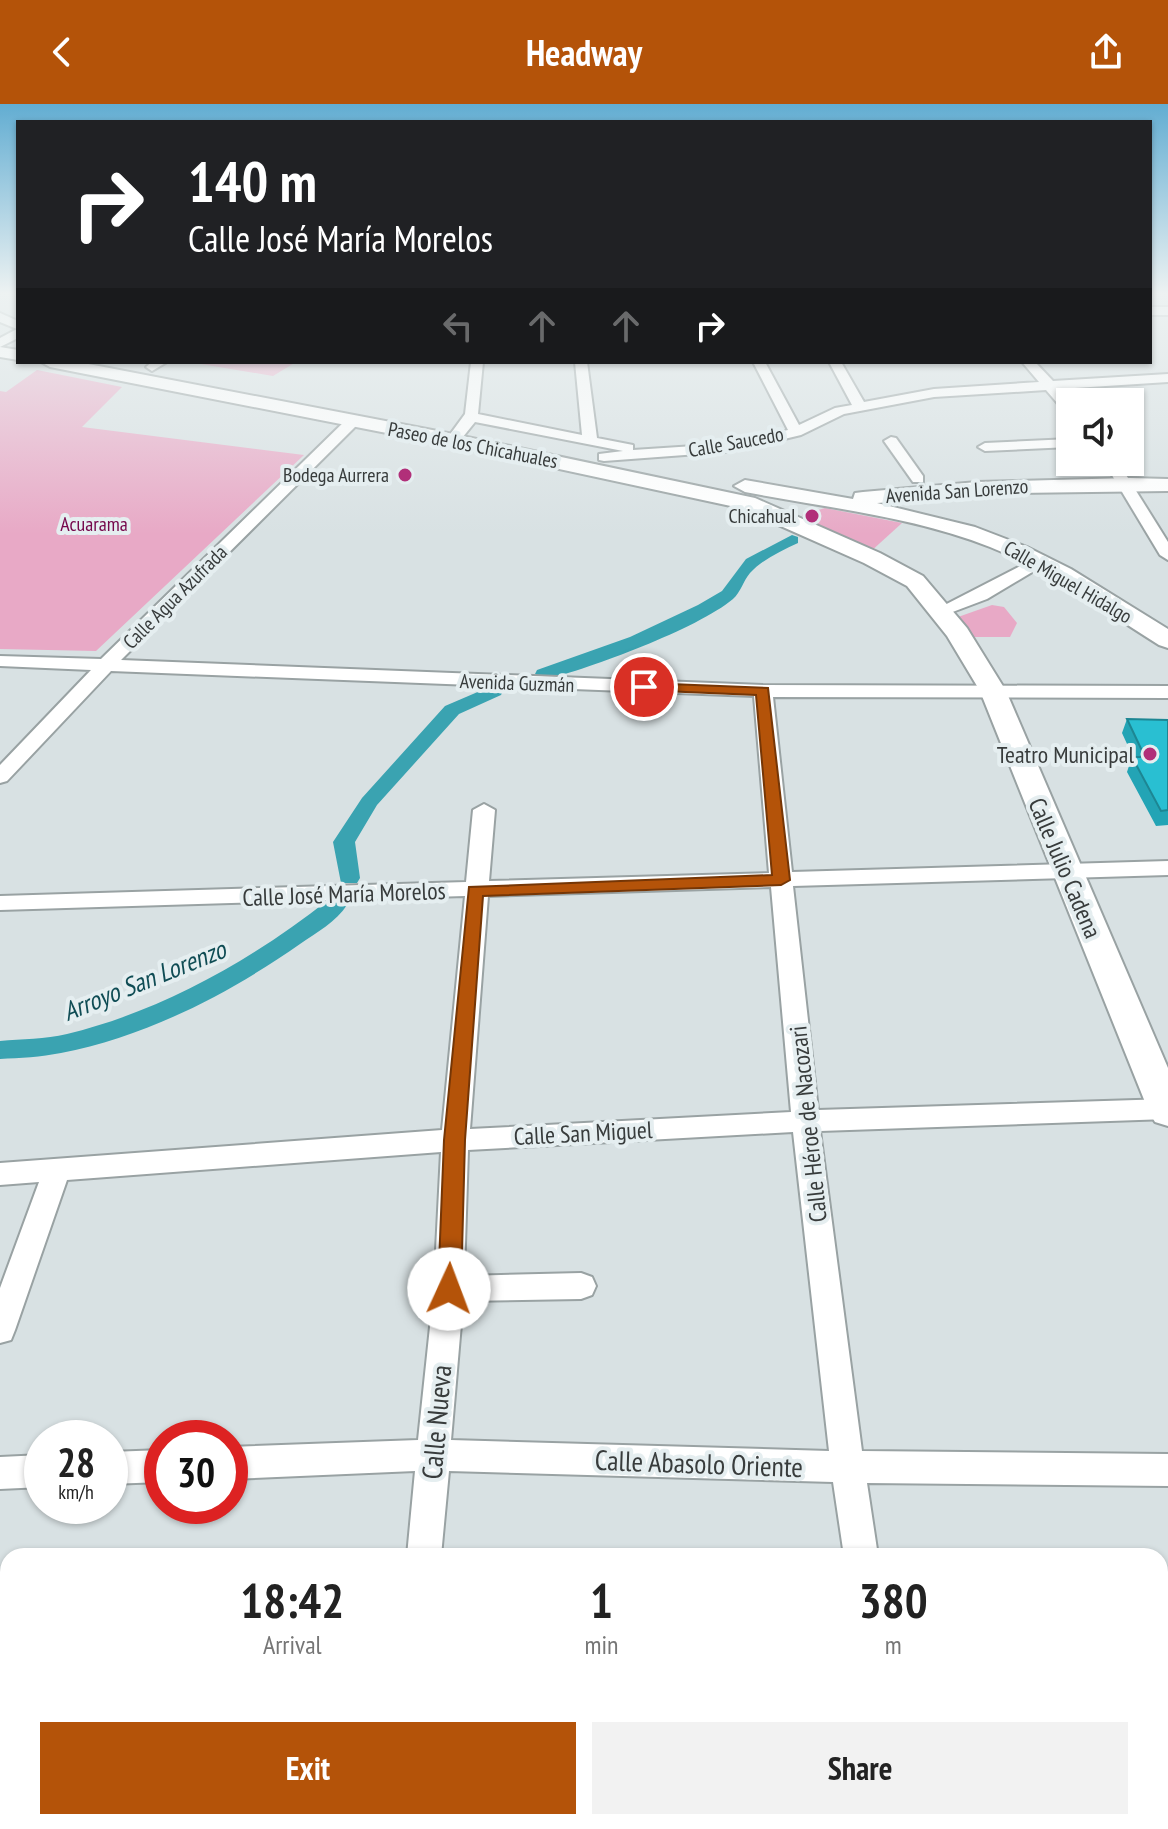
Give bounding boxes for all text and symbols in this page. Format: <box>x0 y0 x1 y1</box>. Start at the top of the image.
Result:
text: Headway <box>526 29 642 76</box>
icon: back <box>40 30 84 74</box>
icon: share <box>1084 30 1128 74</box>
text: 140 m <box>188 145 317 217</box>
icon: right <box>56 152 160 256</box>
text: Calle José María Morelos <box>188 215 493 262</box>
icon: left <box>436 304 480 348</box>
icon: ahead <box>520 304 564 348</box>
icon: ahead <box>604 304 648 348</box>
icon: right <box>688 304 732 348</box>
map controls <box>1056 388 1144 476</box>
button: sound <box>1056 388 1144 476</box>
street label: Paseo de los Chicahuales <box>386 416 560 474</box>
street label: Calle Saucedo <box>686 421 786 463</box>
place label: Bodega Aurrera <box>283 462 389 488</box>
marker: Bodega Aurrera <box>396 466 414 484</box>
street label: Avenida San Lorenzo <box>885 473 1029 509</box>
place label: Chicahual <box>728 503 796 529</box>
marker: Chicahual <box>803 507 821 525</box>
park label: Acuarama <box>60 511 128 537</box>
street label: Calle Miguel Hidalgo <box>999 535 1137 629</box>
street label: Calle Agua Azufrada <box>117 539 233 655</box>
pin <box>610 653 678 721</box>
icon: arrive <box>622 665 666 709</box>
street label: Avenida Guzmán <box>459 668 575 698</box>
place label: Teatro Municipal <box>997 739 1134 770</box>
marker: Teatro Municipal <box>1141 745 1159 763</box>
street label: Calle Julio Cadena <box>1021 793 1109 943</box>
street label: Calle José María Morelos <box>242 875 446 913</box>
water label: Arroyo San Lorenzo <box>58 932 232 1028</box>
street label: Calle Héroe de Nacozari <box>782 1024 834 1224</box>
street label: Calle San Miguel <box>513 1114 653 1152</box>
position arrow <box>407 1247 491 1331</box>
street label: Calle Nueva <box>413 1363 459 1481</box>
speed limit sign: 30 <box>144 1420 248 1524</box>
text: 28 <box>57 1436 95 1488</box>
street label: Calle Abasolo Oriente <box>594 1441 804 1485</box>
text: km/h <box>58 1479 94 1505</box>
text: 18:42 <box>240 1569 344 1631</box>
text: 1 <box>590 1569 613 1631</box>
text: 380 <box>859 1569 928 1631</box>
text: Arrival <box>263 1628 322 1661</box>
text: min <box>584 1628 618 1661</box>
text: m <box>885 1628 902 1661</box>
button: Exit <box>40 1722 576 1814</box>
button: Share <box>592 1722 1128 1814</box>

